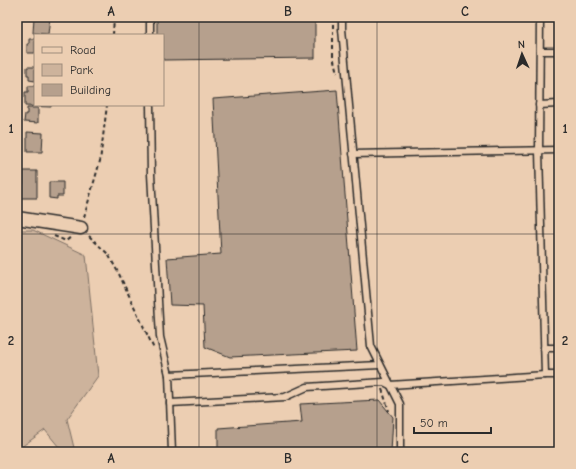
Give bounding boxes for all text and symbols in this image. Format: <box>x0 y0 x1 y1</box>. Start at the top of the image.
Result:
text: A <box>107 4 115 19</box>
text: B <box>284 4 292 19</box>
text: C <box>461 4 469 19</box>
legend <box>34 34 164 106</box>
north arrow <box>502 34 542 74</box>
text: N <box>518 38 525 51</box>
text: Road <box>70 43 96 57</box>
text: Park <box>70 63 93 77</box>
text: Building <box>70 83 111 97</box>
text: 1 <box>8 121 14 136</box>
text: 1 <box>562 121 568 136</box>
text: 2 <box>8 333 14 348</box>
text: 2 <box>562 333 568 348</box>
scale bar <box>414 409 491 435</box>
text: 50 m <box>420 416 448 430</box>
text: A <box>107 451 115 466</box>
text: B <box>284 451 292 466</box>
text: C <box>461 451 469 466</box>

